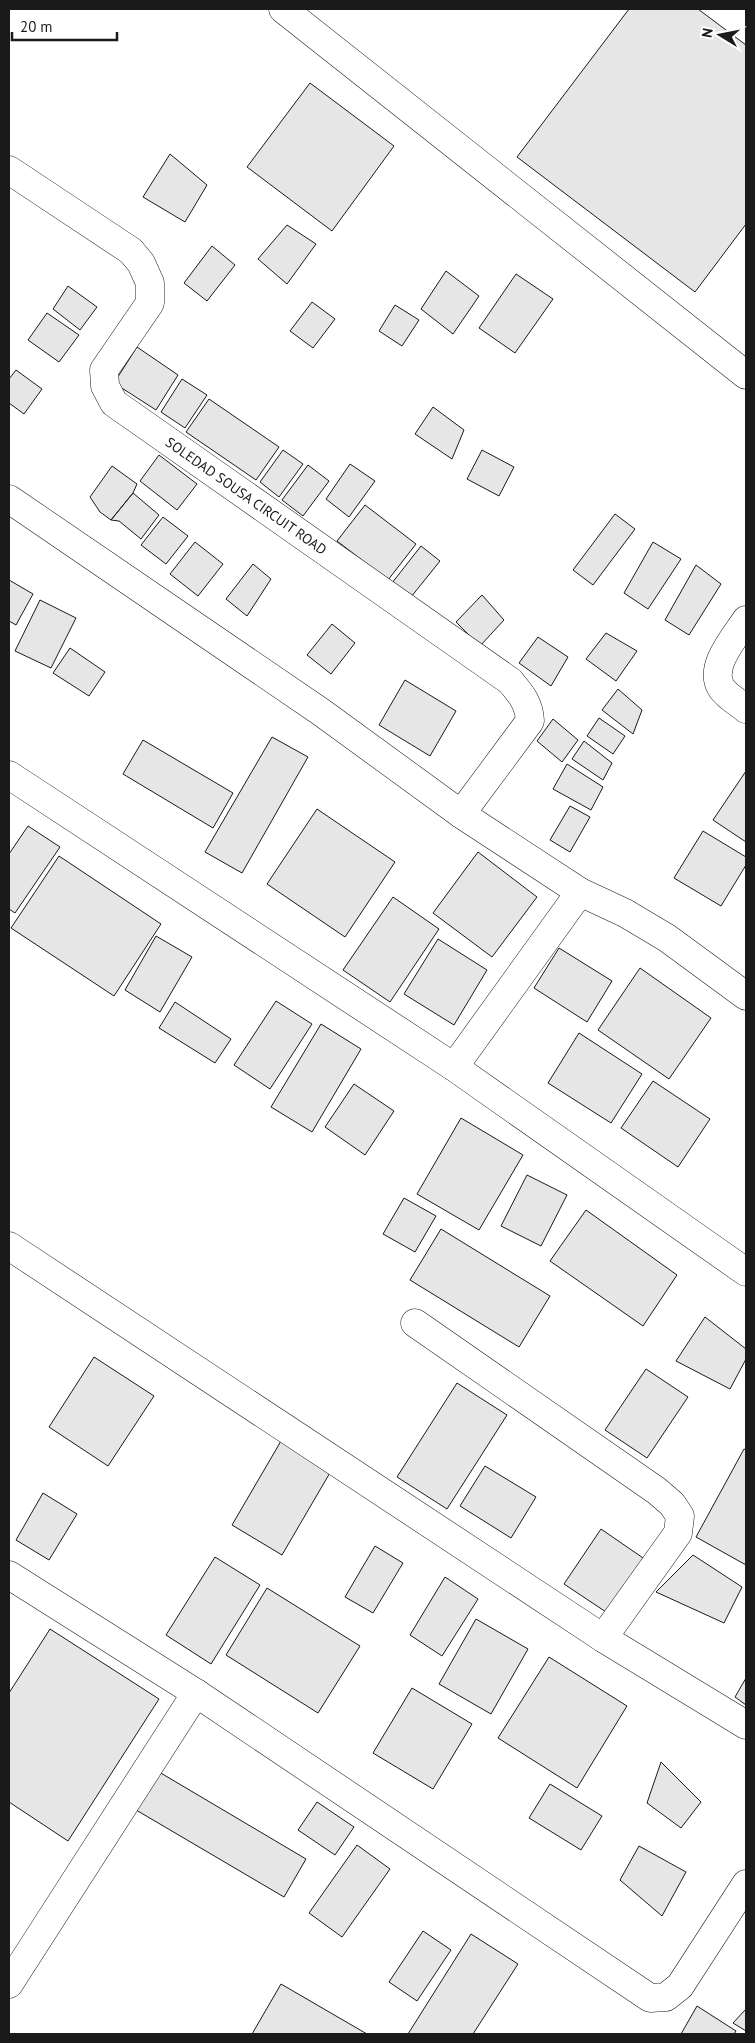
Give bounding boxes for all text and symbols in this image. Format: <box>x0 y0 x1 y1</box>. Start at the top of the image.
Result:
scale bar <box>12 10 118 42</box>
north arrow <box>695 10 745 60</box>
text: 20 m <box>20 17 53 36</box>
text: N <box>698 27 717 39</box>
street label: SOLEDAD SOUSA CIRCUIT ROAD <box>162 433 330 559</box>

